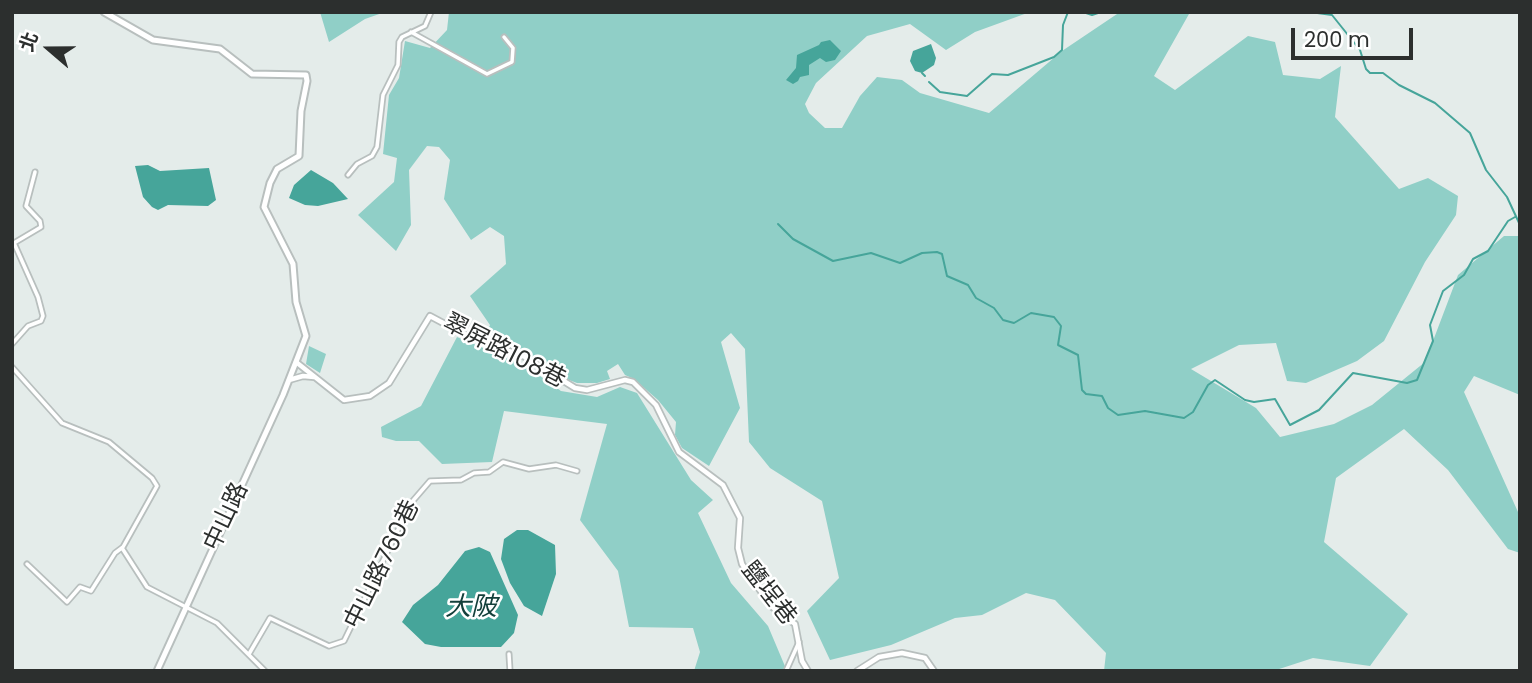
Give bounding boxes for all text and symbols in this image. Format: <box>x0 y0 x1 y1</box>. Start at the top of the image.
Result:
north arrow <box>14 14 84 84</box>
scale bar <box>1294 14 1416 58</box>
text: 200 m <box>1304 25 1370 54</box>
text: 北 <box>13 28 45 55</box>
street label: 翠屏路108巷 <box>438 309 570 395</box>
street label: 中山路 <box>199 478 255 556</box>
street label: 中山路760巷 <box>339 496 427 634</box>
street label: 鹽埕巷 <box>734 557 802 631</box>
water label: 大陂 <box>445 592 497 624</box>

